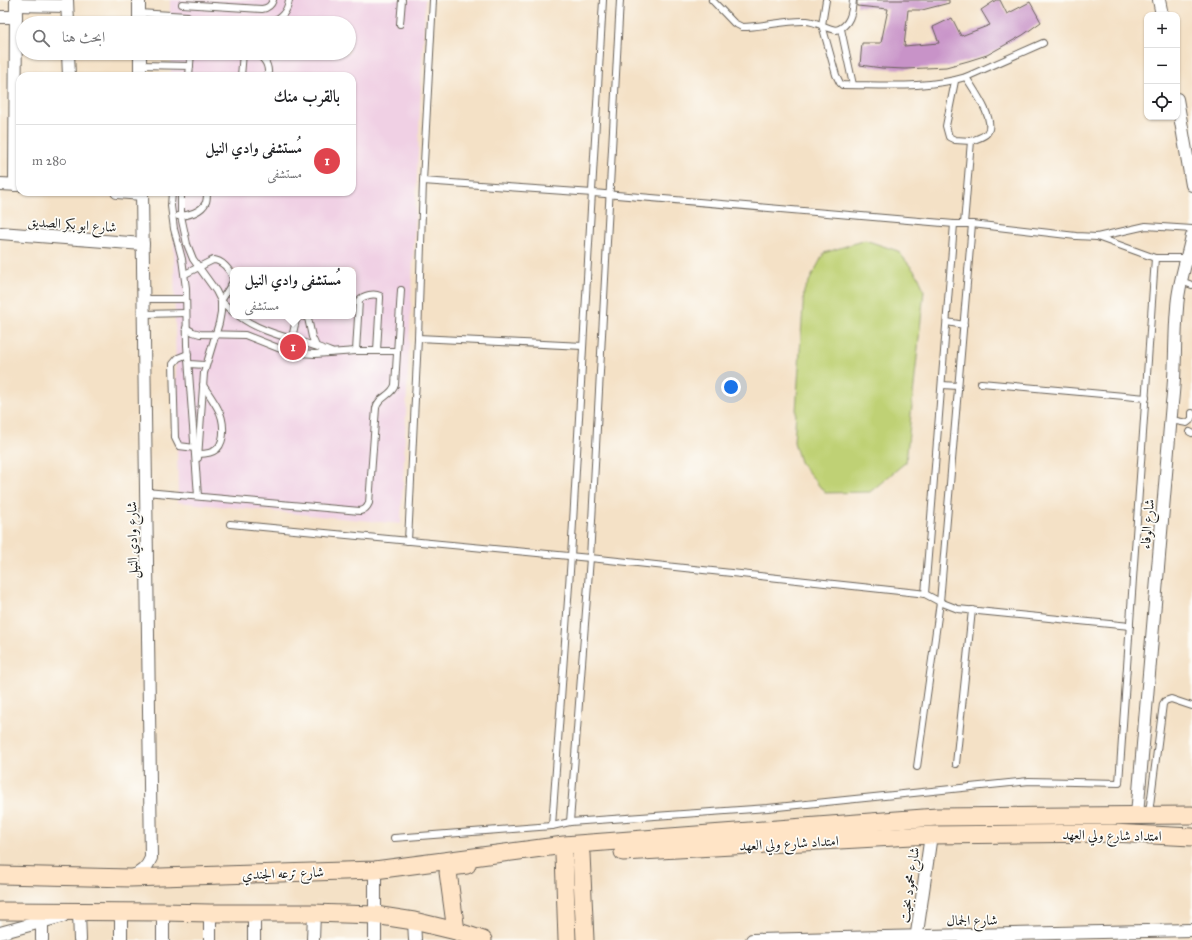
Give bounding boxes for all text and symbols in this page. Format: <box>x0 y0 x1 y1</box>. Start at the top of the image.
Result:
map controls <box>1144 12 1180 120</box>
button: + <box>1144 12 1180 48</box>
search box <box>16 16 356 60</box>
icon: search <box>30 27 52 49</box>
text: ابحث هنا <box>62 28 105 46</box>
button: − <box>1144 48 1180 84</box>
button: locate <box>1144 84 1180 120</box>
text: بالقرب منك <box>274 86 340 107</box>
text: مُستشفى وادي النيل <box>205 139 302 157</box>
text: 280 m <box>32 153 67 169</box>
text: 1 <box>324 153 330 169</box>
text: مستشفى <box>267 166 302 182</box>
street label: شارع ابو بكر الصديق <box>27 213 117 239</box>
popup <box>230 267 356 319</box>
text: مُستشفى وادي النيل <box>245 271 341 289</box>
text: مستشفى <box>245 298 279 314</box>
pin: 1 <box>280 332 306 362</box>
your location <box>721 377 741 397</box>
street label: شارع الوفاء <box>1137 498 1161 550</box>
street label: شارع وادي النيل <box>123 501 145 579</box>
street label: امتداد شارع ولي العهد <box>1062 826 1162 848</box>
street label: امتداد شارع ولي العهد <box>739 832 839 858</box>
street label: شارع محمود بخيت <box>896 846 926 925</box>
street label: شارع ترعه الجندي <box>242 864 325 886</box>
street label: شارع الجمال <box>946 912 998 932</box>

